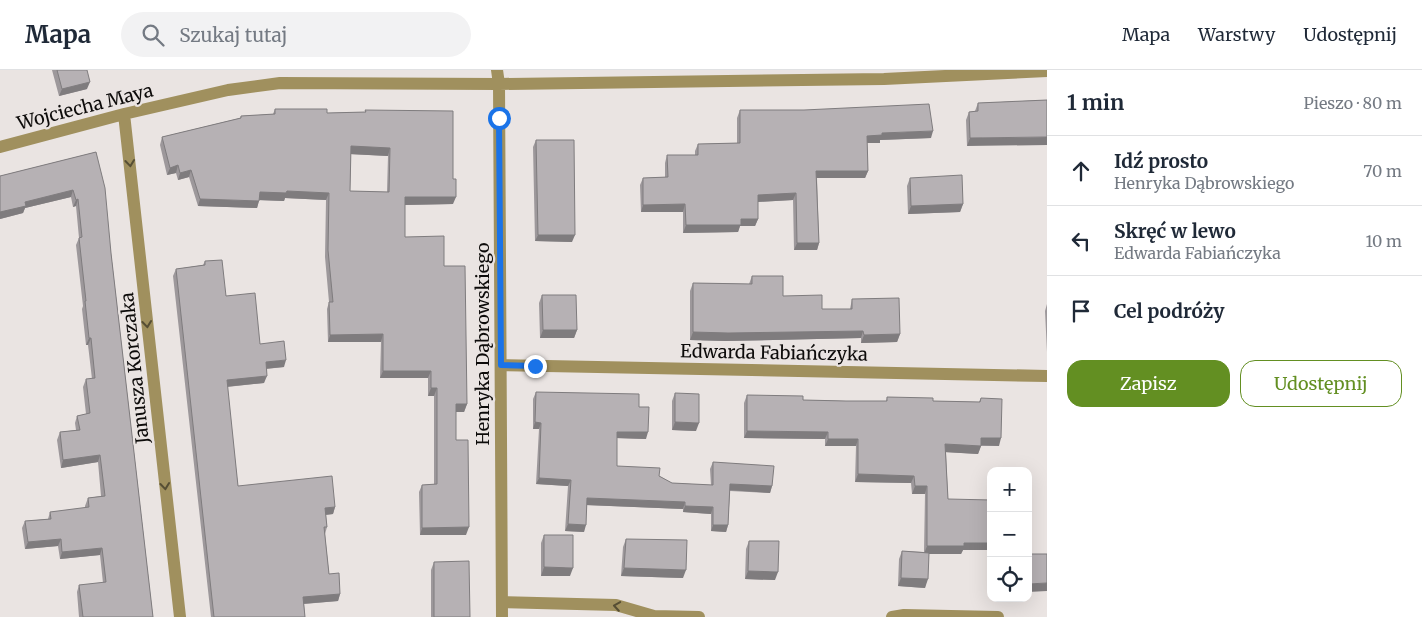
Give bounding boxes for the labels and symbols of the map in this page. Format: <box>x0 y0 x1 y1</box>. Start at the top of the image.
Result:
street label: Wojciecha Maya <box>14 78 156 135</box>
route start <box>488 107 511 130</box>
one-way arrow <box>124 159 135 167</box>
street label: Henryka Dąbrowskiego <box>471 243 494 446</box>
street label: Janusza Korczaka <box>115 291 154 446</box>
one-way arrow <box>142 321 153 329</box>
street label: Edwarda Fabiańczyka <box>680 339 868 366</box>
route end <box>524 355 547 378</box>
one-way arrow <box>159 482 170 490</box>
one-way arrow <box>612 601 620 612</box>

